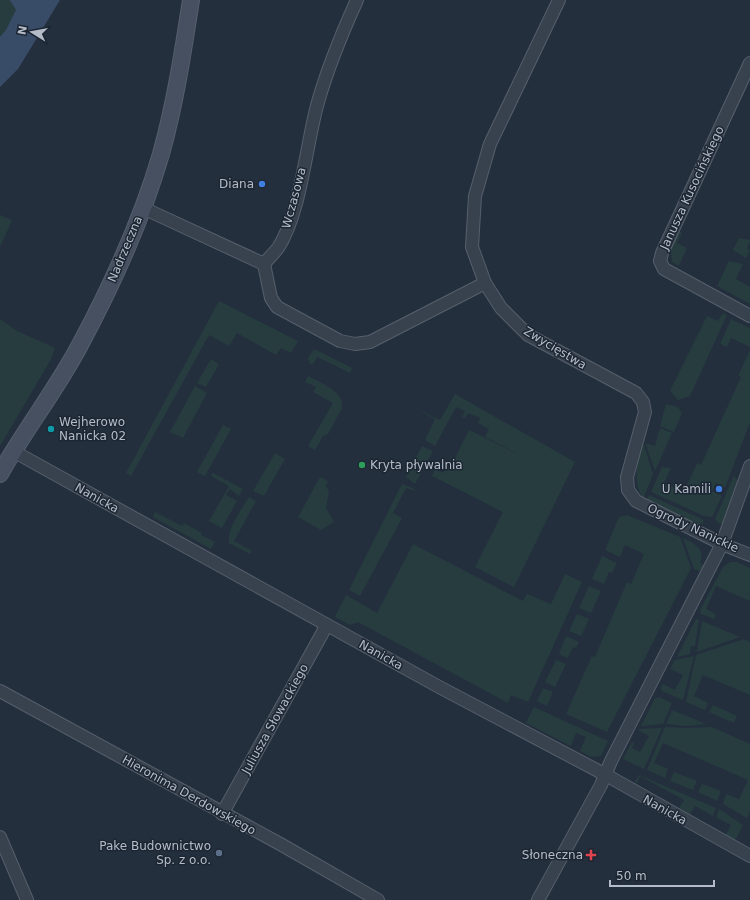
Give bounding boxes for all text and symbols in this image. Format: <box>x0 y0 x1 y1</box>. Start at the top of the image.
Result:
north arrow <box>12 12 52 52</box>
text: N <box>15 24 30 36</box>
street label: Janusza Kusocińskiego <box>657 124 727 253</box>
street label: Wczasowa <box>279 166 309 230</box>
place label: Diana <box>219 177 254 191</box>
marker: Diana <box>257 179 267 189</box>
street label: Nadrzeczna <box>105 214 145 284</box>
street label: Zwycięstwa <box>521 324 589 372</box>
place label: Wejherowo Nanicka 02 <box>59 415 126 443</box>
marker: Wejherowo Nanicka 02 <box>46 424 56 434</box>
place label: Kryta pływalnia <box>370 458 463 472</box>
marker: Kryta pływalnia <box>357 460 367 470</box>
street label: Nanicka <box>73 480 121 516</box>
place label: U Kamili <box>662 482 711 496</box>
marker: U Kamili <box>714 484 724 494</box>
street label: Ogrody Nanickie <box>645 501 741 555</box>
street label: Nanicka <box>357 637 405 673</box>
street label: Juliusza Słowackiego <box>238 661 311 777</box>
street label: Hieronima Derdowskiego <box>120 752 258 838</box>
street label: Nanicka <box>641 792 689 828</box>
place label: Pake Budownictwo Sp. z o.o. <box>99 839 211 867</box>
marker: Pake Budownictwo Sp. z o.o. <box>214 848 224 858</box>
place label: Słoneczna <box>522 848 583 862</box>
marker: Słoneczna <box>586 850 596 860</box>
scale bar <box>610 862 714 888</box>
text: 50 m <box>616 869 647 883</box>

